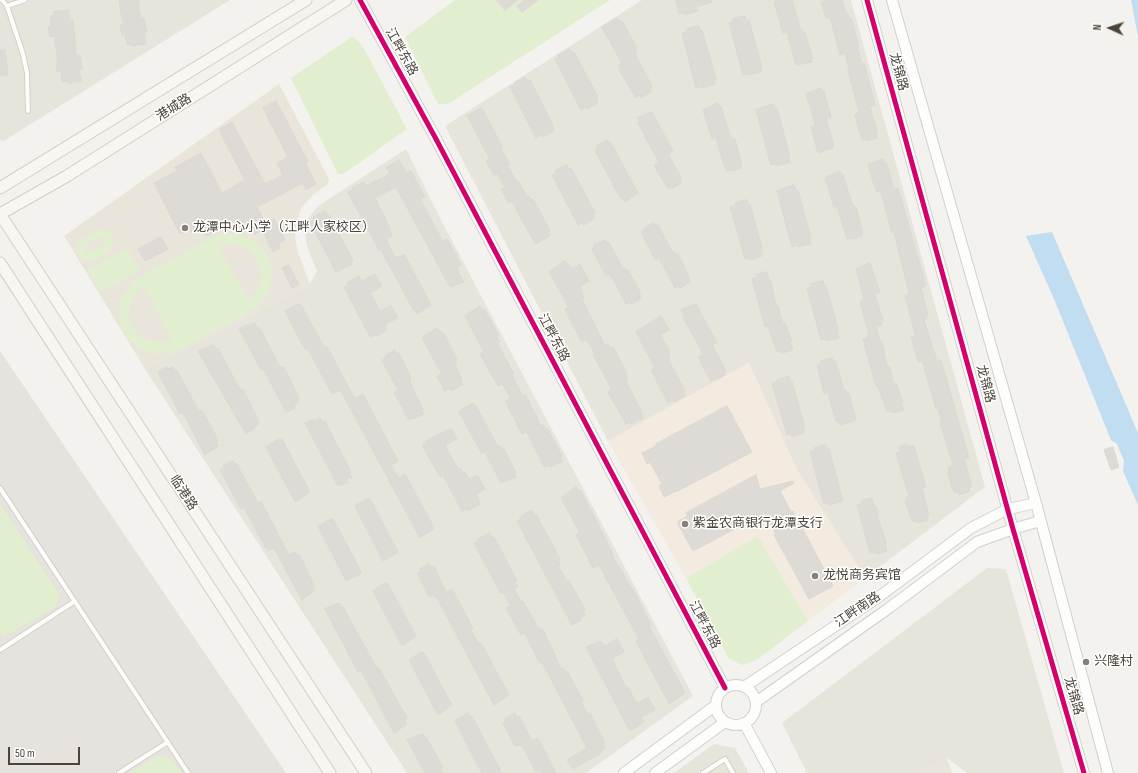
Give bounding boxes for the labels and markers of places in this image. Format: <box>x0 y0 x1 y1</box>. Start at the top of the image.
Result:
place label: 龙潭中心小学（江畔人家校区） <box>193 220 375 236</box>
marker: 龙潭中心小学（江畔人家校区） <box>180 223 190 233</box>
place label: 紫金农商银行龙潭支行 <box>693 516 823 532</box>
marker: 紫金农商银行龙潭支行 <box>680 519 690 529</box>
place label: 龙悦商务宾馆 <box>823 568 901 584</box>
marker: 龙悦商务宾馆 <box>810 571 820 581</box>
place label: 兴隆村 <box>1094 654 1133 670</box>
marker: 兴隆村 <box>1081 657 1091 667</box>

